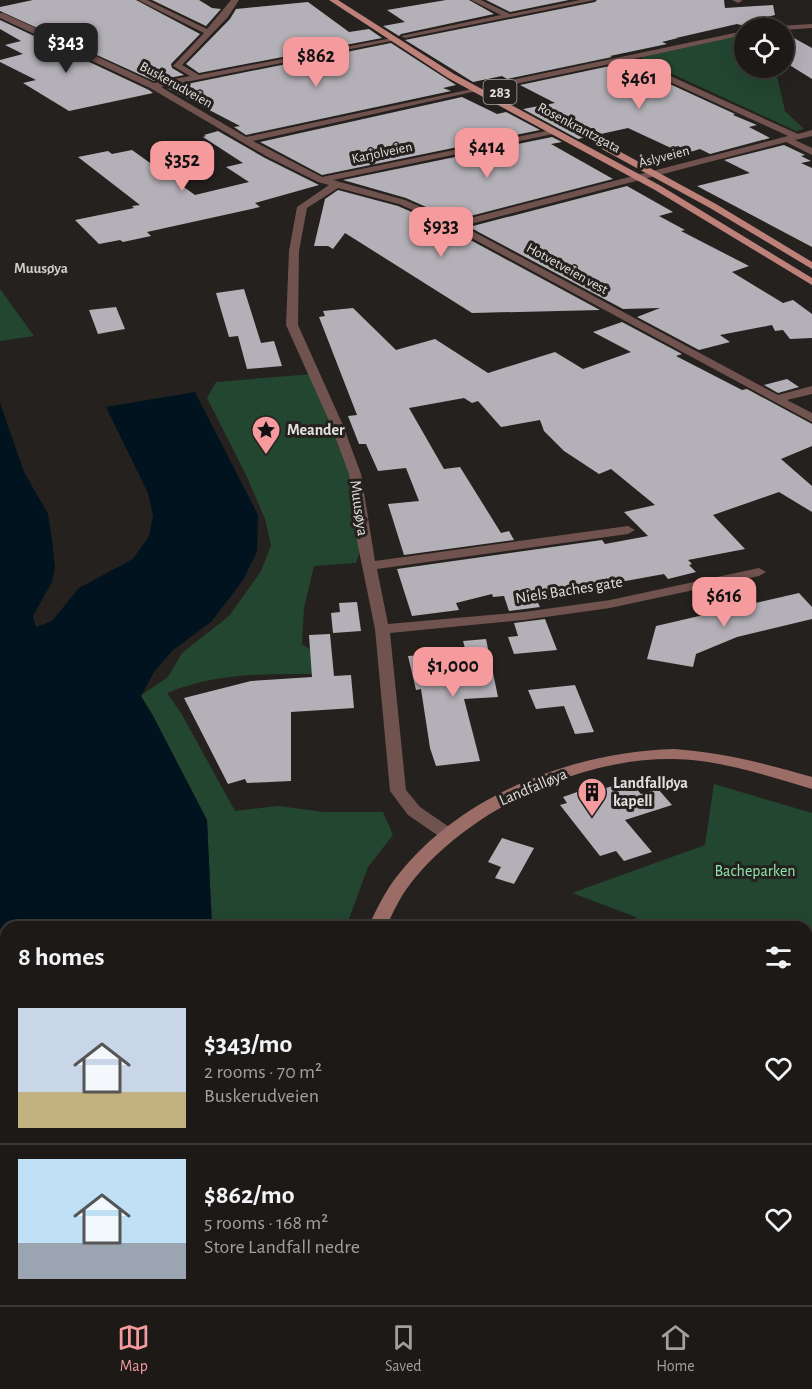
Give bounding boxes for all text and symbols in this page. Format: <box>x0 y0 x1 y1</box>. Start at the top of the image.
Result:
map controls <box>734 18 794 78</box>
button: locate <box>734 18 794 78</box>
pin: $343 <box>30 23 102 74</box>
text: $343 <box>48 32 84 52</box>
pin: $862 <box>280 37 352 88</box>
text: $862 <box>297 46 335 66</box>
street label: Buskerudveien <box>137 59 215 111</box>
pin: $461 <box>603 59 675 110</box>
text: $461 <box>621 68 657 88</box>
road number: 283 <box>484 80 516 104</box>
street label: Rosenkrantzgata <box>535 100 623 156</box>
pin: $414 <box>451 128 523 179</box>
text: $414 <box>469 137 505 157</box>
street label: Karjolveien <box>350 140 414 166</box>
pin: $352 <box>146 141 218 192</box>
street label: Åslyveien <box>637 142 691 170</box>
text: $352 <box>164 150 200 170</box>
pin: $933 <box>405 207 477 258</box>
text: $933 <box>423 216 459 236</box>
street label: Hotvetveien vest <box>524 241 611 297</box>
district label: Muusøya <box>14 261 68 276</box>
place icon: Meander <box>250 414 282 456</box>
place label: Meander <box>287 422 345 438</box>
street label: Muusøya <box>346 479 371 537</box>
street label: Niels Baches gate <box>514 574 624 606</box>
pin: $616 <box>688 577 760 628</box>
text: $616 <box>706 586 742 606</box>
pin: $1,000 <box>404 647 502 698</box>
text: $1,000 <box>427 656 479 676</box>
street label: Landfalløya <box>497 766 570 809</box>
place label: Landfalløya kapell <box>613 775 688 809</box>
building icon: Landfalløya kapell <box>576 776 608 818</box>
park label: Bacheparken <box>714 863 796 879</box>
icon: filters <box>762 941 795 974</box>
text: 8 homes <box>18 944 105 970</box>
text: $343/mo <box>204 1031 292 1057</box>
icon: home <box>66 1032 138 1104</box>
icon: heart <box>762 1052 795 1085</box>
text: 2 rooms · 70 m² <box>204 1062 322 1082</box>
text: Buskerudveien <box>204 1086 319 1106</box>
text: $862/mo <box>204 1182 295 1208</box>
icon: home <box>66 1183 138 1255</box>
icon: heart <box>762 1203 795 1236</box>
text: 5 rooms · 168 m² <box>204 1213 328 1233</box>
text: Store Landfall nedre <box>204 1237 360 1257</box>
tab: Map <box>117 1321 150 1376</box>
tab: Saved <box>385 1321 422 1376</box>
tab: Home <box>656 1321 695 1376</box>

